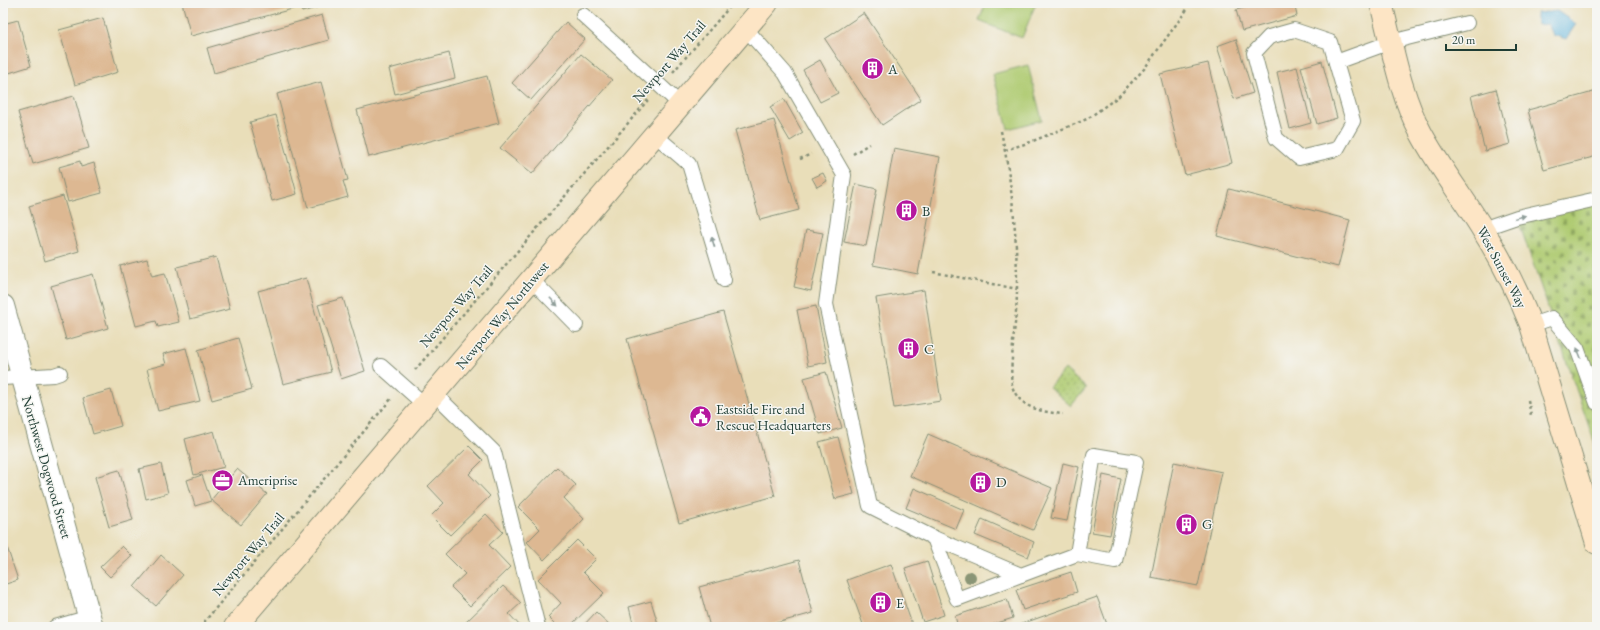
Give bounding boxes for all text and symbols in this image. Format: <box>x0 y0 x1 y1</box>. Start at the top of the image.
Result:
street label: Newport Way Trail <box>628 16 710 106</box>
scale bar <box>1446 26 1516 52</box>
text: 20 m <box>1452 32 1476 48</box>
building icon: A <box>860 56 886 82</box>
place label: A <box>887 60 898 78</box>
building icon: B <box>893 198 919 224</box>
place label: B <box>922 202 930 220</box>
one-way arrow <box>1514 214 1526 220</box>
street label: West Sunset Way <box>1473 223 1531 312</box>
one-way arrow <box>710 236 716 248</box>
street label: Newport Way Northwest <box>452 257 553 373</box>
street label: Newport Way Trail <box>415 261 497 351</box>
one-way arrow <box>549 297 559 307</box>
building icon: C <box>896 336 922 362</box>
place label: C <box>924 340 934 358</box>
one-way arrow <box>1576 347 1582 358</box>
street label: Northwest Dogwood Street <box>18 394 76 541</box>
place label: Eastside Fire and Rescue Headquarters <box>716 400 831 434</box>
public building icon: Eastside Fire and Rescue Headquarters <box>688 404 714 430</box>
office icon: Ameriprise <box>209 467 235 493</box>
building icon: D <box>968 469 994 495</box>
place label: Ameriprise <box>237 471 298 489</box>
place label: D <box>996 473 1007 491</box>
street label: Newport Way Trail <box>208 508 288 599</box>
building icon: G <box>1173 511 1199 537</box>
place label: G <box>1202 515 1212 533</box>
building icon: E <box>867 590 893 616</box>
place label: E <box>896 594 904 612</box>

